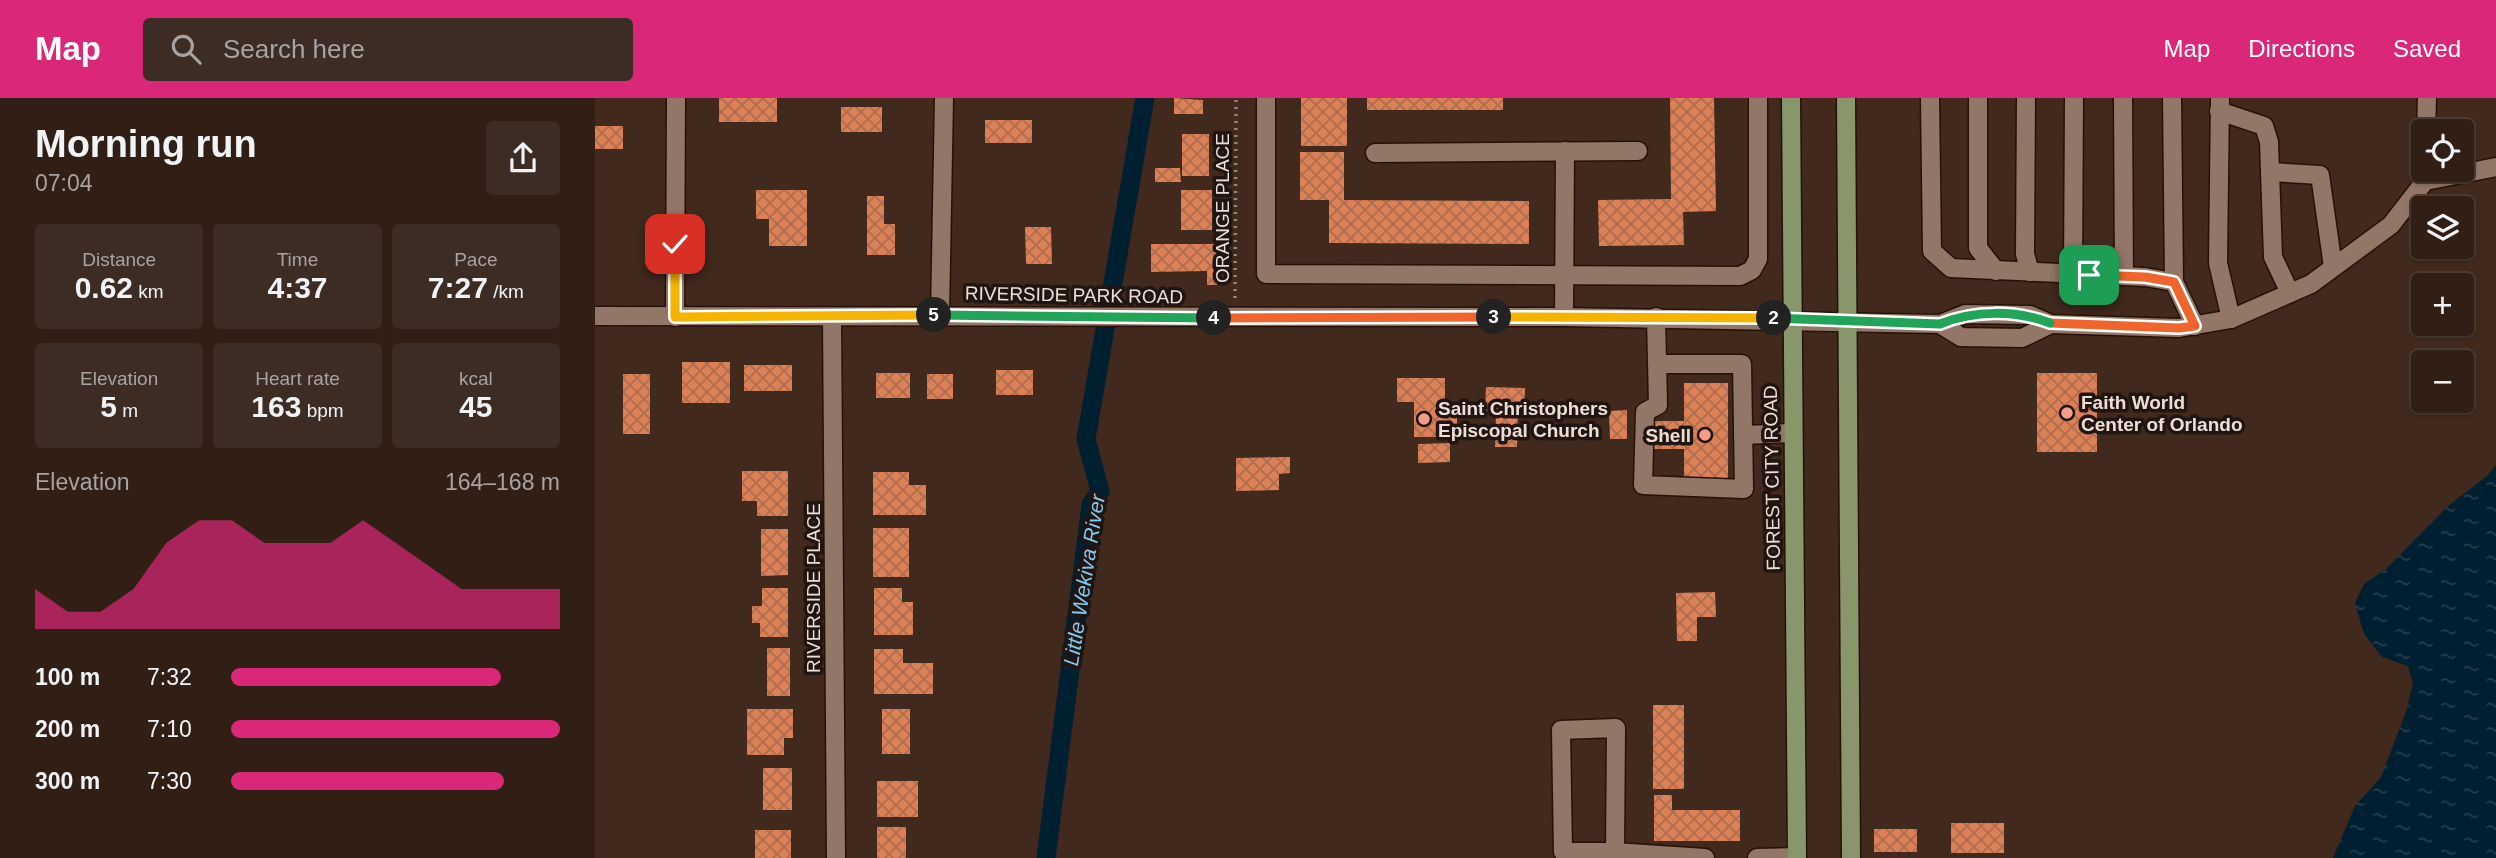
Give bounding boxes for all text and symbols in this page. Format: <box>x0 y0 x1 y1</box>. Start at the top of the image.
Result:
search box <box>143 18 633 81</box>
text: Map <box>35 30 101 67</box>
icon: search <box>167 30 205 68</box>
text: Search here <box>223 34 365 64</box>
text: Map <box>2164 35 2210 62</box>
text: Directions <box>2248 35 2355 62</box>
text: Saved <box>2393 35 2461 62</box>
map controls <box>2411 119 2474 413</box>
button: locate <box>2411 119 2474 182</box>
button: share <box>486 121 560 195</box>
text: Morning run <box>35 123 257 165</box>
street label: ORANGE PLACE <box>1212 133 1233 283</box>
text: 07:04 <box>35 170 93 196</box>
button: layers <box>2411 196 2474 259</box>
pin <box>645 214 705 274</box>
icon: check <box>656 225 694 263</box>
pin <box>2059 245 2119 305</box>
text: Distance <box>82 249 156 270</box>
text: Time <box>277 249 318 270</box>
text: Pace <box>454 249 497 270</box>
icon: arrive <box>2070 256 2108 294</box>
text: 0.62 <box>75 271 133 304</box>
text: 4:37 <box>267 271 328 304</box>
text: 7:27 <box>428 271 488 304</box>
button: + <box>2411 273 2474 336</box>
text: km <box>133 281 164 302</box>
text: /km <box>488 281 524 302</box>
street label: RIVERSIDE PARK ROAD <box>965 283 1183 307</box>
pin: 5 <box>917 298 951 332</box>
pin: 4 <box>1197 300 1231 336</box>
pin: 3 <box>1476 300 1511 334</box>
pin: 2 <box>1757 300 1791 336</box>
text: 5 <box>928 304 939 325</box>
text: 3 <box>1488 306 1499 327</box>
text: 4 <box>1208 307 1219 328</box>
text: 2 <box>1768 307 1779 328</box>
button: − <box>2411 350 2474 413</box>
text: Elevation <box>80 368 158 389</box>
text: Heart rate <box>255 368 340 389</box>
text: kcal <box>459 368 493 389</box>
street label: FOREST CITY ROAD <box>1760 385 1784 571</box>
text: 5 <box>100 390 117 423</box>
text: 163 <box>251 390 301 423</box>
text: 45 <box>459 390 493 423</box>
place label: Faith World Center of Orlando <box>2081 392 2243 435</box>
place label: Saint Christophers Episcopal Church <box>1438 398 1608 441</box>
text: m <box>117 400 138 421</box>
text: bpm <box>301 400 344 421</box>
marker: Faith World Center of Orlando <box>2059 405 2075 421</box>
marker: Saint Christophers Episcopal Church <box>1416 411 1432 427</box>
place label: Shell <box>1646 425 1691 446</box>
marker: Shell <box>1697 427 1713 443</box>
text: Elevation <box>35 469 130 495</box>
text: 164–168 m <box>445 469 560 495</box>
water label: Little Wekiva River <box>1059 492 1109 667</box>
street label: RIVERSIDE PLACE <box>803 503 824 673</box>
text: 100 m <box>35 664 100 690</box>
text: 7:32 <box>147 664 192 690</box>
text: 200 m <box>35 716 100 742</box>
text: 7:10 <box>147 716 192 742</box>
text: 300 m <box>35 768 100 794</box>
text: 7:30 <box>147 768 192 794</box>

